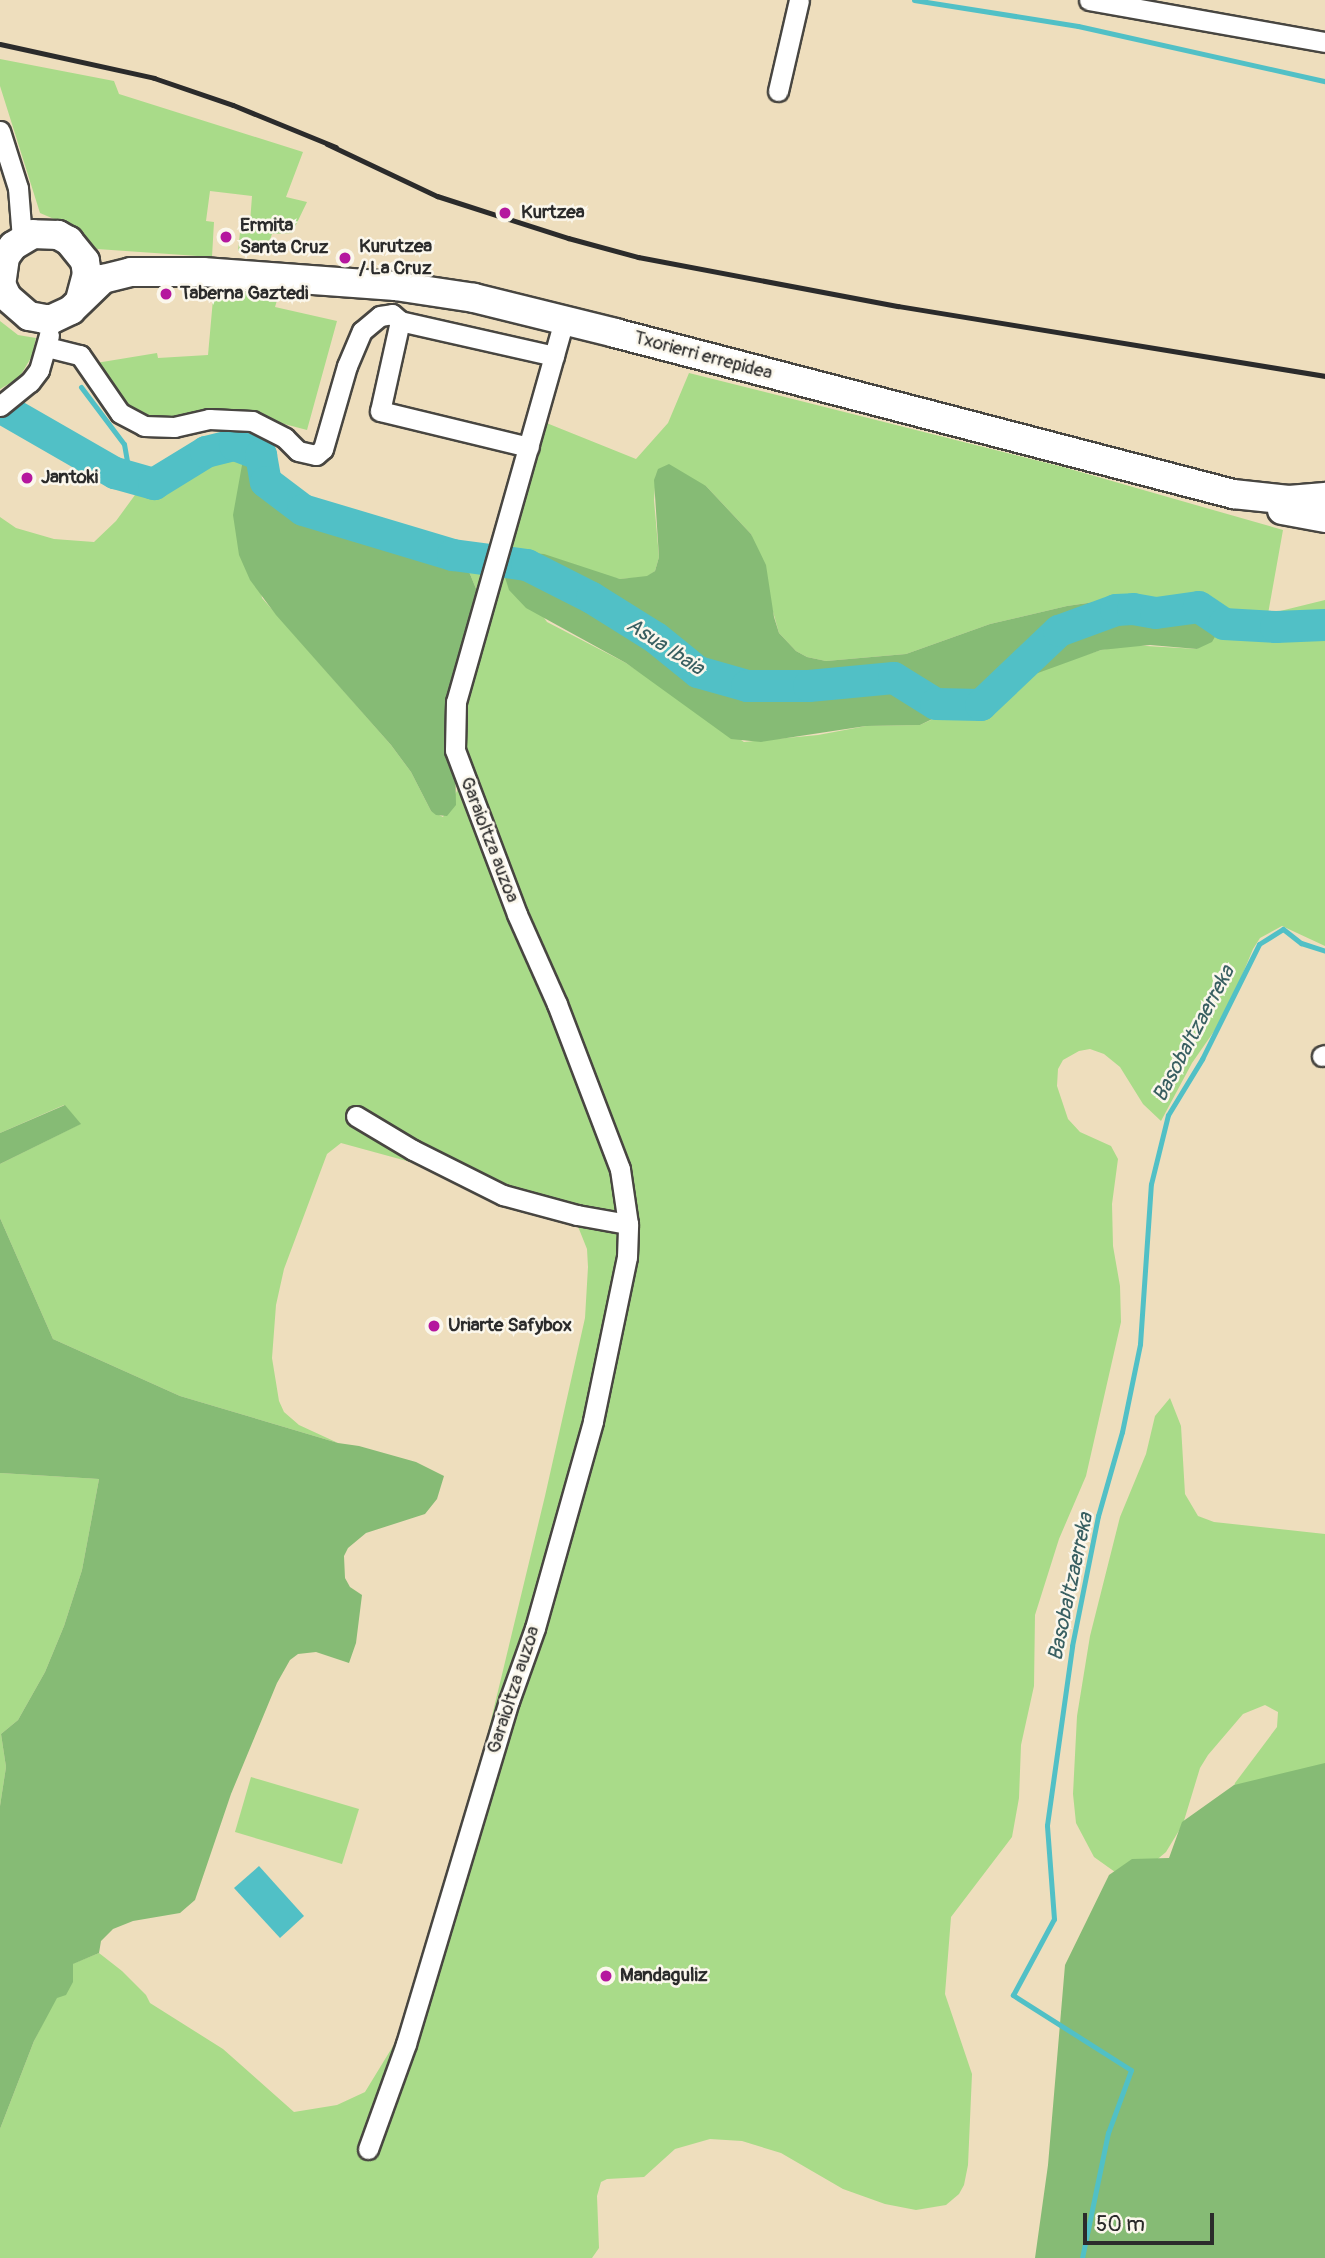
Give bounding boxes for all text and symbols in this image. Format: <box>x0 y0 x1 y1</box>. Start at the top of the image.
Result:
place label: Kurtzea <box>521 202 585 224</box>
marker: Kurtzea <box>495 203 515 223</box>
place label: Ermita Santa Cruz <box>240 215 328 259</box>
marker: Ermita Santa Cruz <box>218 229 234 245</box>
place label: Kurutzea / La Cruz <box>359 236 432 280</box>
marker: Kurutzea / La Cruz <box>337 250 353 266</box>
place label: Taberna Gaztedi <box>180 283 308 305</box>
marker: Taberna Gaztedi <box>158 286 174 302</box>
street label: Txorierri errepidea <box>631 327 775 385</box>
place label: Jantoki <box>41 467 98 489</box>
marker: Jantoki <box>19 470 35 486</box>
water label: Asua Ibaia <box>622 613 708 681</box>
street label: Garaioltza auzoa <box>455 774 523 906</box>
water label: Basobaltzaerreka <box>1148 962 1240 1106</box>
place label: Uriarte Safybox <box>448 1315 572 1337</box>
marker: Uriarte Safybox <box>426 1318 442 1334</box>
water label: Basobaltzaerreka <box>1043 1511 1099 1663</box>
street label: Garaioltza auzoa <box>483 1623 545 1757</box>
place label: Mandaguliz <box>620 1965 708 1987</box>
marker: Mandaguliz <box>598 1968 614 1984</box>
scale bar <box>1087 2198 1218 2242</box>
text: 50 m <box>1096 2211 1145 2238</box>

